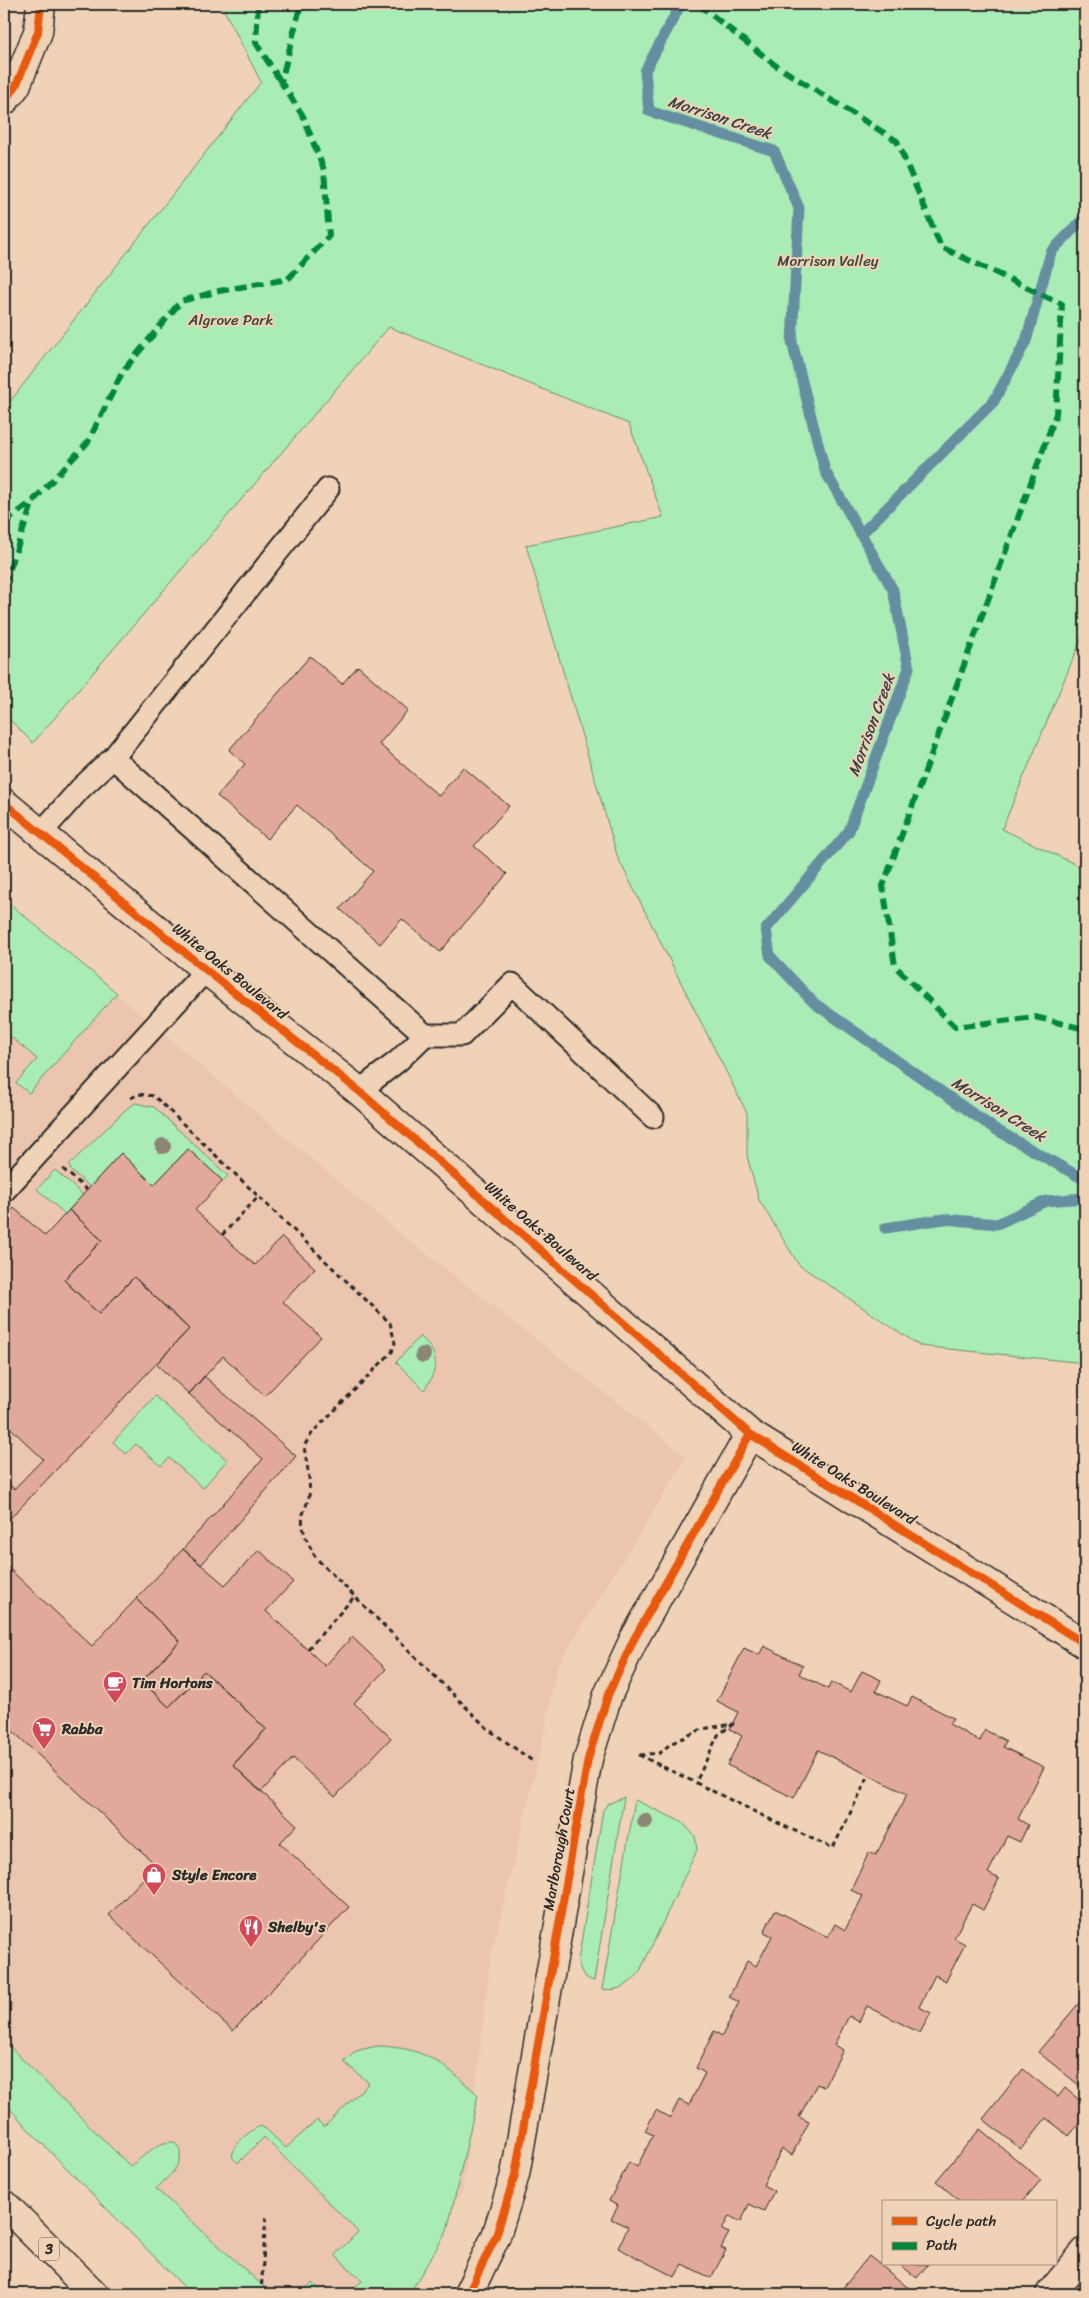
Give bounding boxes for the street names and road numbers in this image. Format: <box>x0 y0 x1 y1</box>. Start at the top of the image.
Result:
street label: White Oaks Boulevard <box>166 916 295 1027</box>
street label: White Oaks Boulevard <box>479 1174 604 1288</box>
street label: White Oaks Boulevard <box>787 1434 922 1532</box>
street label: Marlborough Court <box>535 1785 583 1913</box>
road number: 3 <box>39 2238 59 2260</box>

